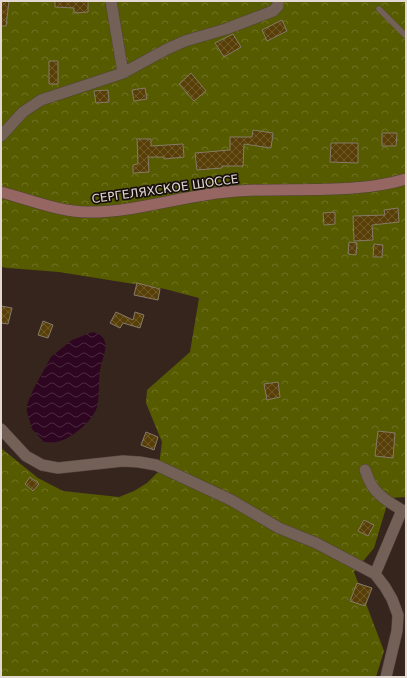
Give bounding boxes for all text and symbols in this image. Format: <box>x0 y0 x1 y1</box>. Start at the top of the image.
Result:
street label: СЕРГЕЛЯХСКОЕ ШОССЕ <box>91 172 239 206</box>

